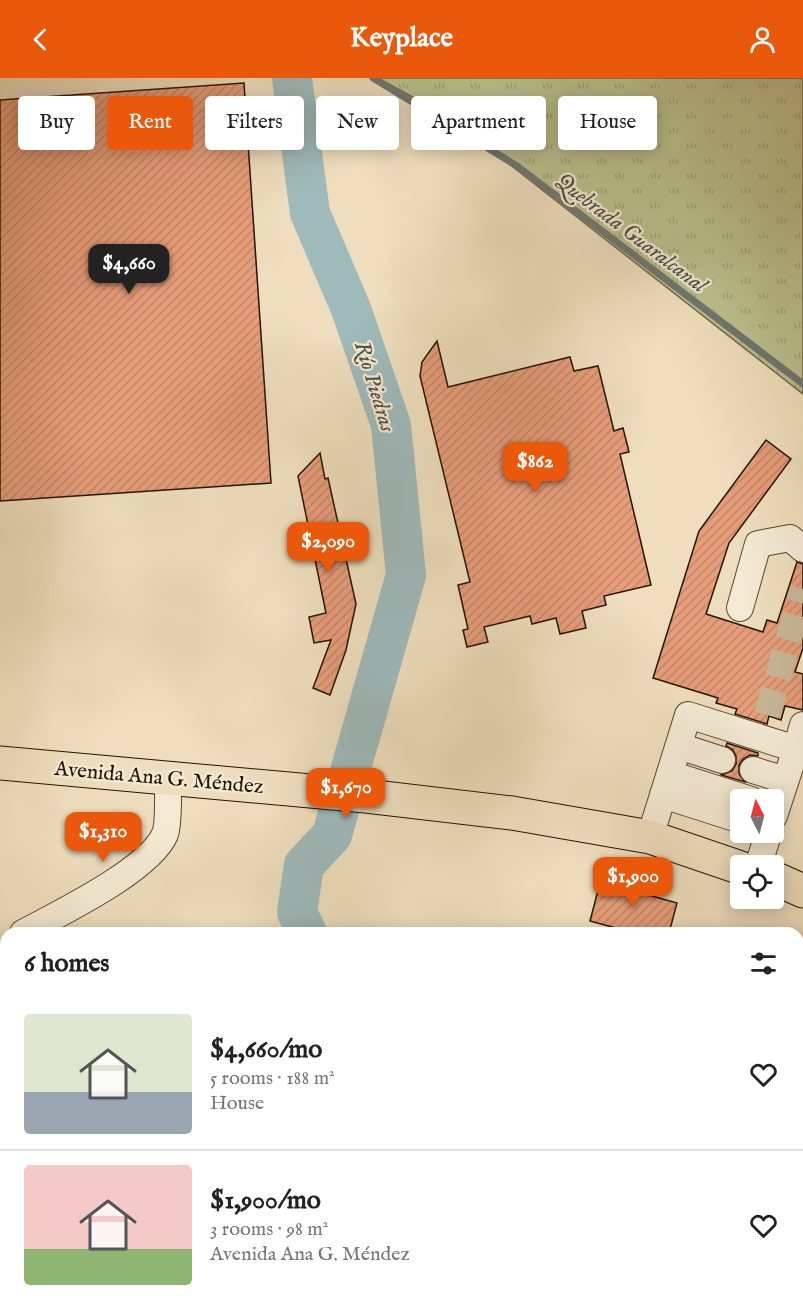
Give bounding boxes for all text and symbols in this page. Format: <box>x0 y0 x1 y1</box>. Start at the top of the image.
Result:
text: Keyplace <box>350 22 453 56</box>
icon: back <box>24 23 57 56</box>
icon: person <box>746 23 779 56</box>
chip: Buy <box>18 96 95 150</box>
chip: Rent <box>107 96 193 150</box>
chip: Filters <box>205 96 304 150</box>
chip: New <box>316 96 399 150</box>
chip: Apartment <box>411 96 546 150</box>
chip: House <box>558 96 657 150</box>
water label: Quebrada Guaralcanal <box>550 168 713 301</box>
pin: $4,660 <box>80 244 178 295</box>
text: $4,660 <box>102 251 156 276</box>
water label: Río Piedras <box>347 338 401 436</box>
pin: $862 <box>499 442 571 493</box>
text: $862 <box>517 449 553 474</box>
pin: $2,090 <box>279 522 377 573</box>
text: $2,090 <box>301 529 355 554</box>
street label: Avenida Ana G. Méndez <box>52 756 265 801</box>
pin: $1,670 <box>297 768 395 819</box>
text: $1,670 <box>320 775 372 800</box>
north arrow <box>730 789 784 843</box>
map controls <box>730 789 784 909</box>
pin: $1,310 <box>54 812 152 863</box>
text: $1,310 <box>79 819 127 844</box>
button: locate <box>730 855 784 909</box>
pin: $1,900 <box>584 857 682 908</box>
text: $1,900 <box>607 864 659 889</box>
text: 6 homes <box>24 947 109 980</box>
icon: filters <box>747 947 780 980</box>
text: $4,660/mo <box>210 1033 322 1066</box>
icon: home <box>72 1038 144 1110</box>
icon: heart <box>747 1058 780 1091</box>
text: 5 rooms · 188 m² <box>210 1066 335 1091</box>
text: House <box>210 1091 264 1116</box>
text: $1,900/mo <box>210 1184 321 1217</box>
icon: home <box>72 1189 144 1261</box>
icon: heart <box>747 1209 780 1242</box>
text: 3 rooms · 98 m² <box>210 1217 328 1242</box>
text: Avenida Ana G. Méndez <box>210 1242 410 1267</box>

